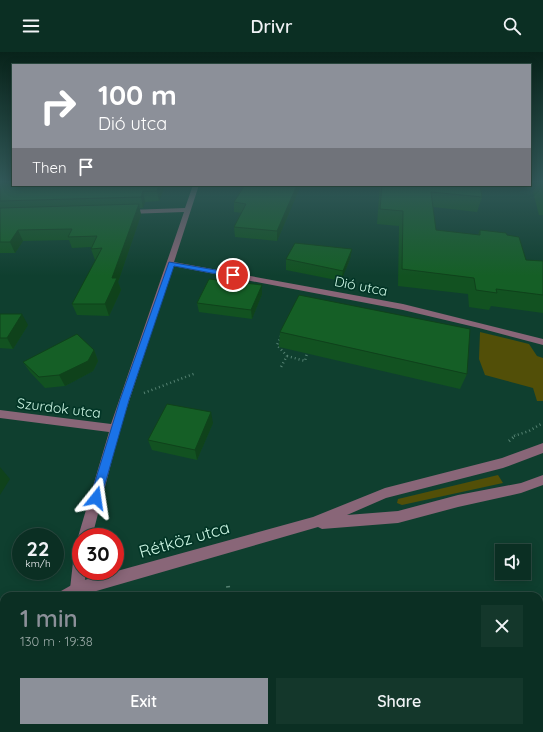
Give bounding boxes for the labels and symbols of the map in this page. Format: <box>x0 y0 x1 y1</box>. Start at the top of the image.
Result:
pin <box>216 258 250 292</box>
street label: Dió utca <box>333 272 389 300</box>
street label: Szurdok utca <box>16 394 102 422</box>
position arrow <box>75 477 117 519</box>
street label: Rétköz utca <box>136 516 232 562</box>
speed limit sign: 30 <box>72 528 124 580</box>

